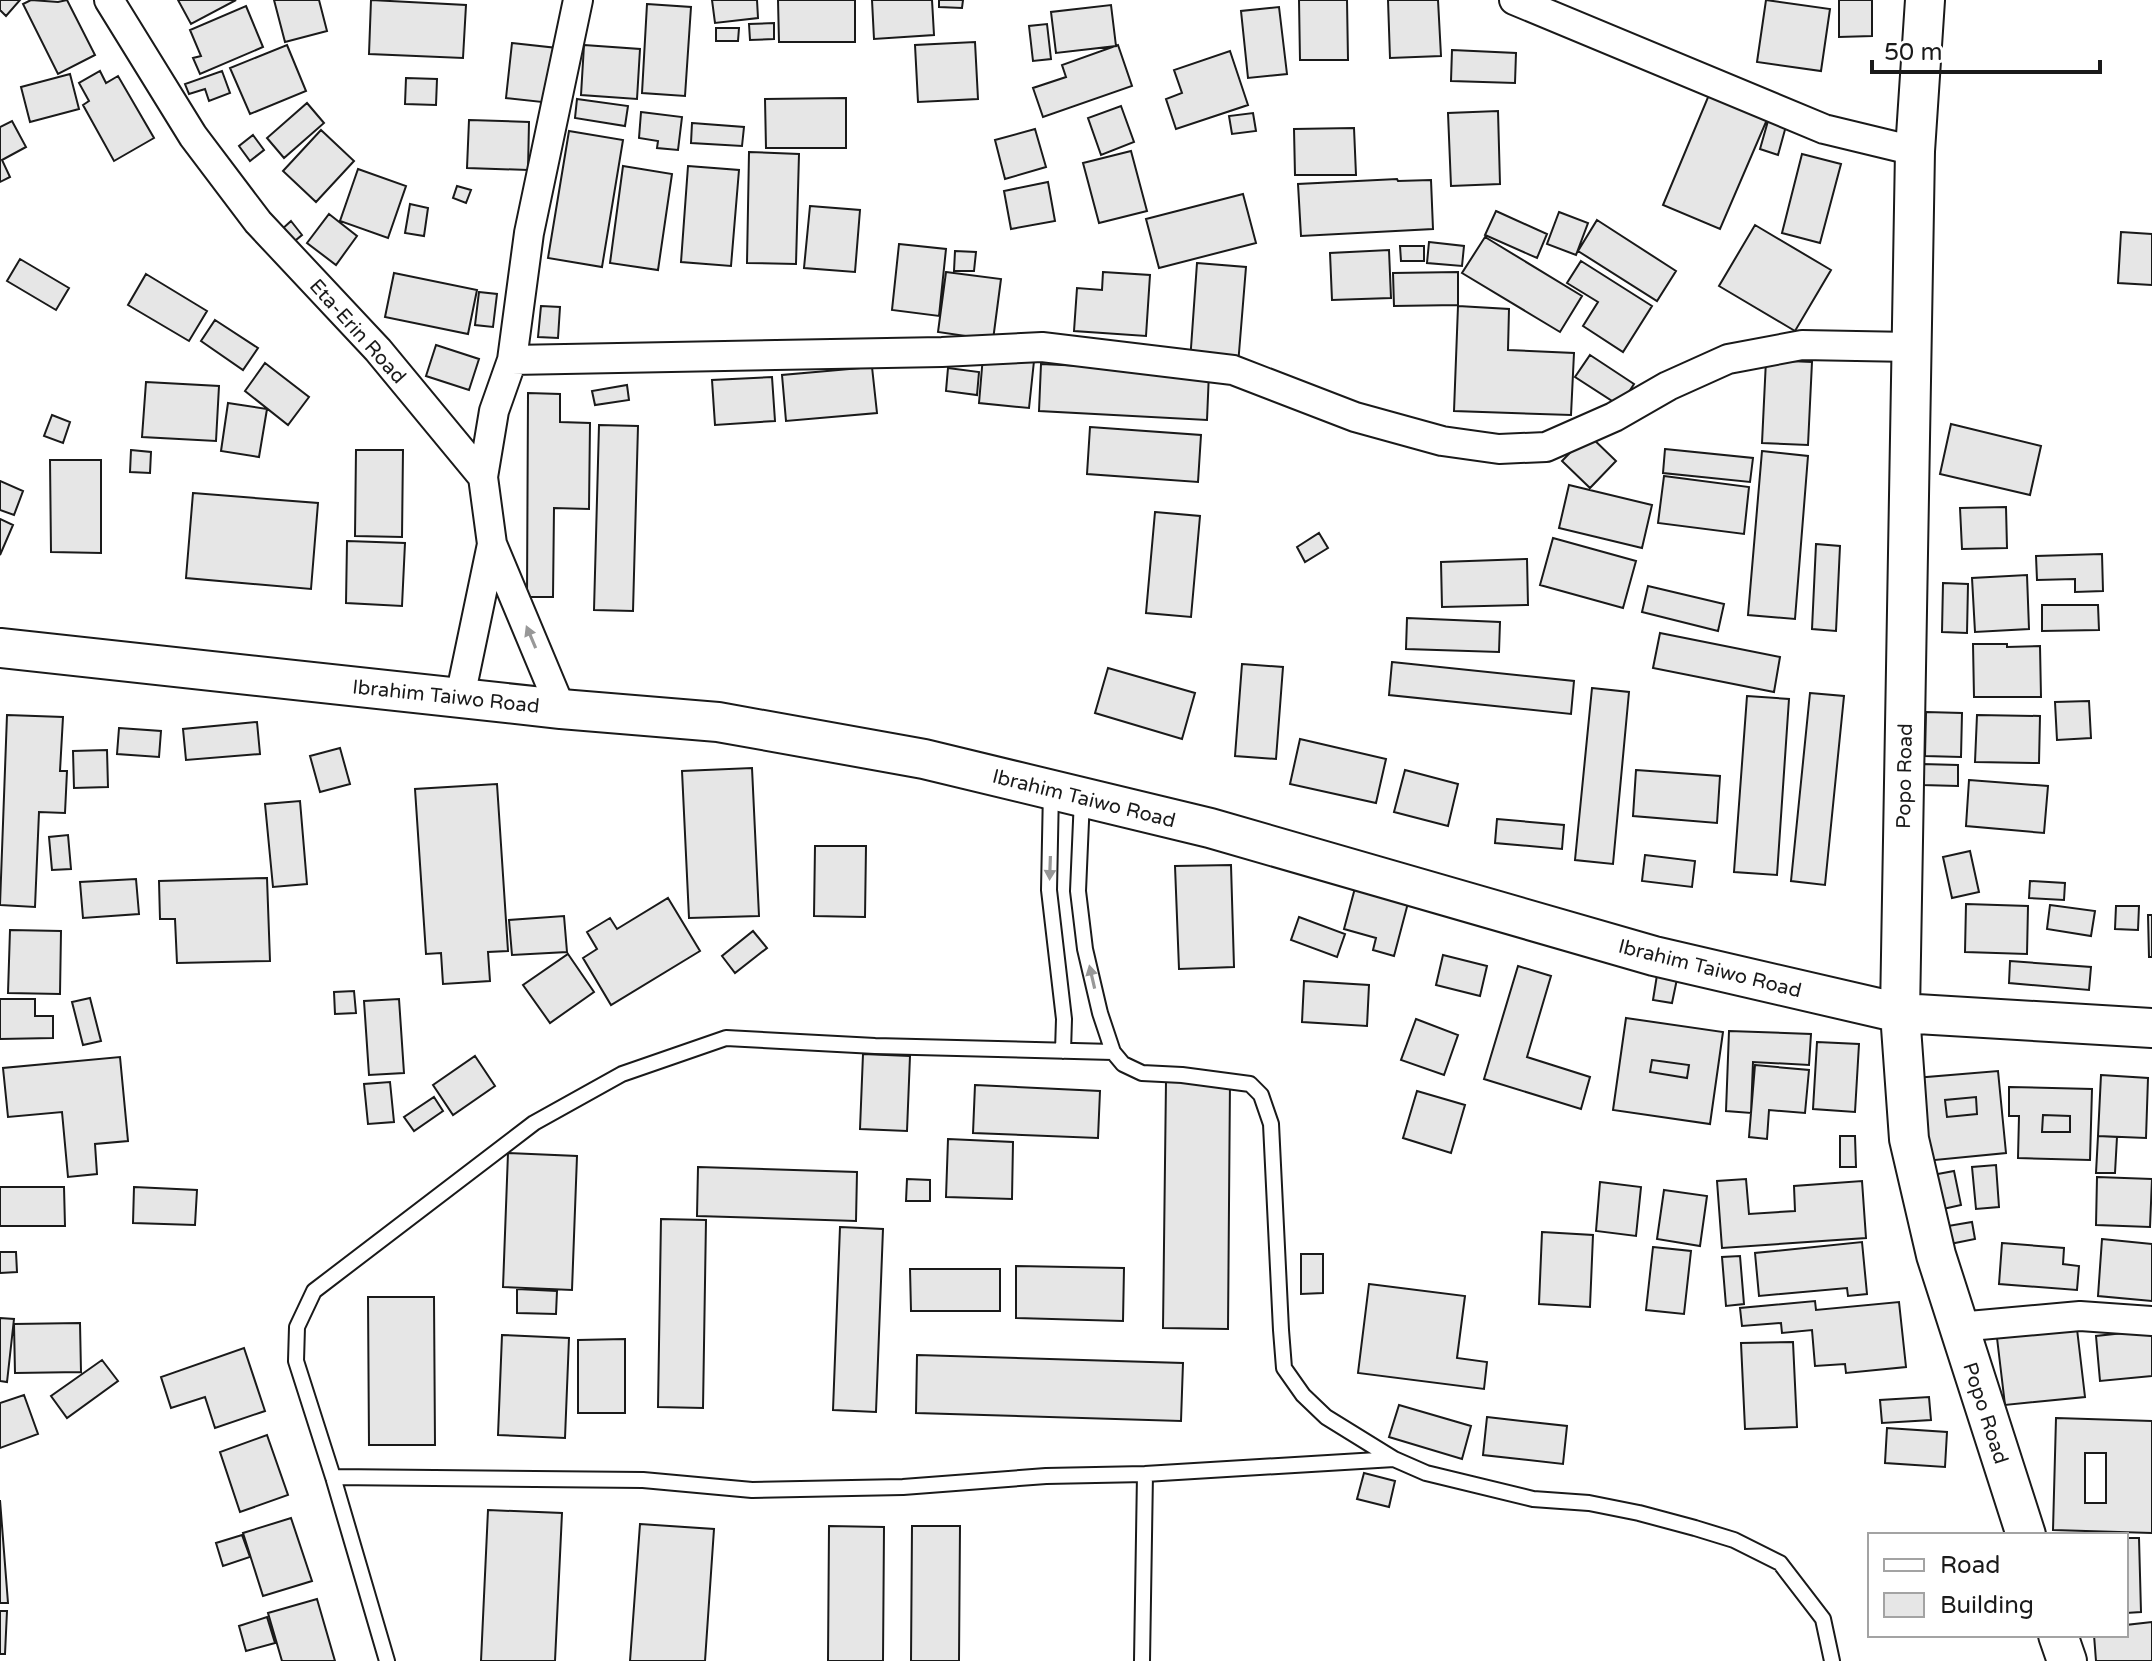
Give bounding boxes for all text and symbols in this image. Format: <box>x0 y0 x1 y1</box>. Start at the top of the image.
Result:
scale bar <box>1872 24 2100 74</box>
text: 50 m <box>1884 38 1942 67</box>
street label: Eta-Erin Road <box>304 274 410 389</box>
one-way arrow <box>524 625 537 649</box>
street label: Ibrahim Taiwo Road <box>351 675 541 719</box>
street label: Popo Road <box>1892 723 1918 829</box>
street label: Ibrahim Taiwo Road <box>990 765 1178 833</box>
one-way arrow <box>1043 856 1056 881</box>
street label: Ibrahim Taiwo Road <box>1616 935 1804 1003</box>
one-way arrow <box>1085 965 1098 990</box>
street label: Popo Road <box>1957 1359 2013 1467</box>
legend <box>1868 1533 2128 1637</box>
text: Road <box>1940 1551 2000 1580</box>
text: Building <box>1940 1591 2034 1620</box>

